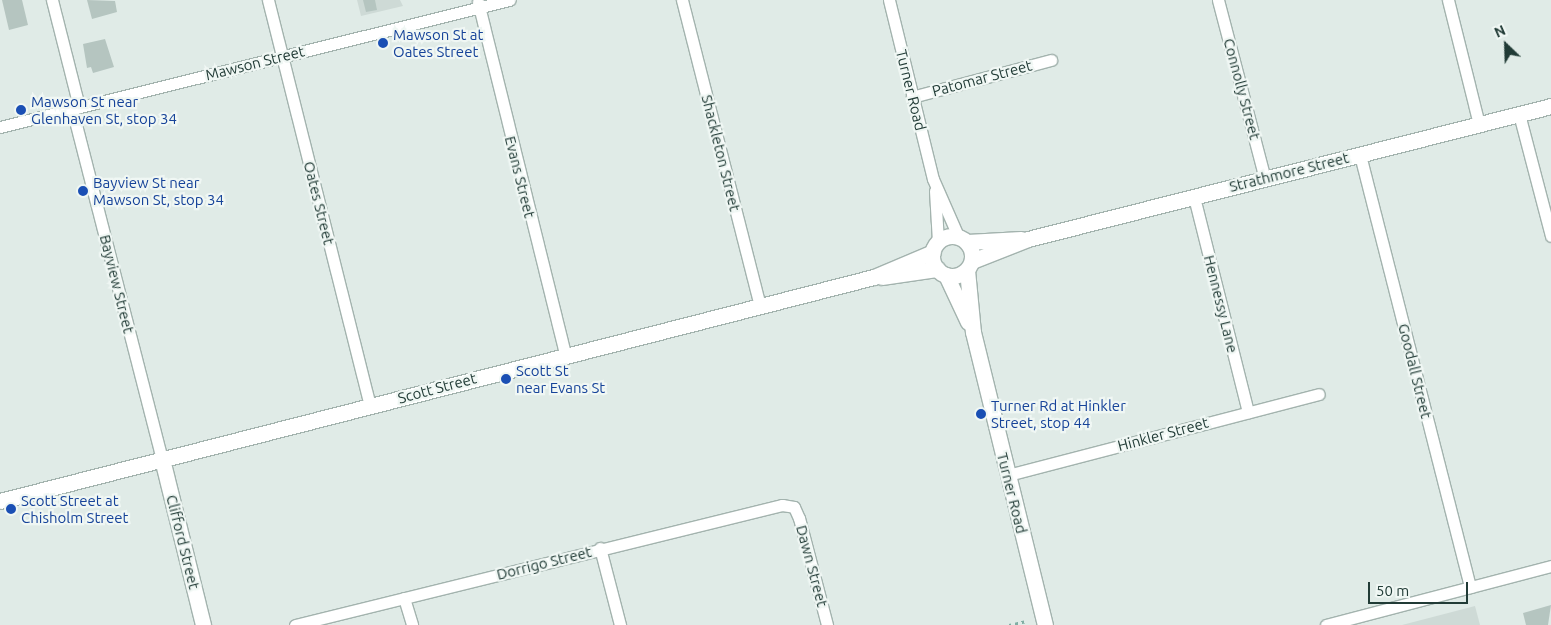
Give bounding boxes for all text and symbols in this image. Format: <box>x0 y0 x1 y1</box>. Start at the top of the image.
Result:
north arrow <box>1481 20 1531 70</box>
text: N <box>1492 22 1508 41</box>
place label: Mawson St at Oates Street <box>393 25 483 60</box>
street label: Connolly Street <box>1220 36 1264 142</box>
marker: Mawson St at Oates Street <box>377 37 389 49</box>
street label: Mawson Street <box>204 42 306 84</box>
street label: Turner Road <box>892 48 930 132</box>
street label: Patomar Street <box>930 56 1034 100</box>
place label: Mawson St near Glenhaven St, stop 34 <box>31 92 177 127</box>
street label: Shackleton Street <box>698 93 744 213</box>
marker: Mawson St near Glenhaven St, stop 34 <box>15 104 27 116</box>
street label: Evans Street <box>501 134 539 220</box>
street label: Strathmore Street <box>1227 148 1351 196</box>
street label: Oates Street <box>300 159 338 247</box>
place label: Bayview St near Mawson St, stop 34 <box>93 173 224 208</box>
marker: Bayview St near Mawson St, stop 34 <box>77 185 89 197</box>
street label: Bayview Street <box>96 233 138 335</box>
street label: Hennessy Lane <box>1200 253 1242 355</box>
street label: Goodall Street <box>1395 322 1435 420</box>
place label: Scott St near Evans St <box>516 361 605 396</box>
street label: Scott Street <box>396 369 478 407</box>
marker: Scott St near Evans St <box>500 373 512 385</box>
place label: Turner Rd at Hinkler Street, stop 44 <box>991 396 1126 431</box>
marker: Turner Rd at Hinkler Street, stop 44 <box>975 408 987 420</box>
street label: Hinkler Street <box>1116 413 1210 455</box>
street label: Turner Road <box>993 451 1031 535</box>
place label: Scott Street at Chisholm Street <box>21 491 128 526</box>
street label: Clifford Street <box>163 493 203 591</box>
marker: Scott Street at Chisholm Street <box>5 503 17 515</box>
street label: Dawn Street <box>792 523 832 609</box>
street label: Dorrigo Street <box>495 543 593 583</box>
scale bar <box>1371 572 1471 604</box>
text: 50 m <box>1376 582 1409 599</box>

